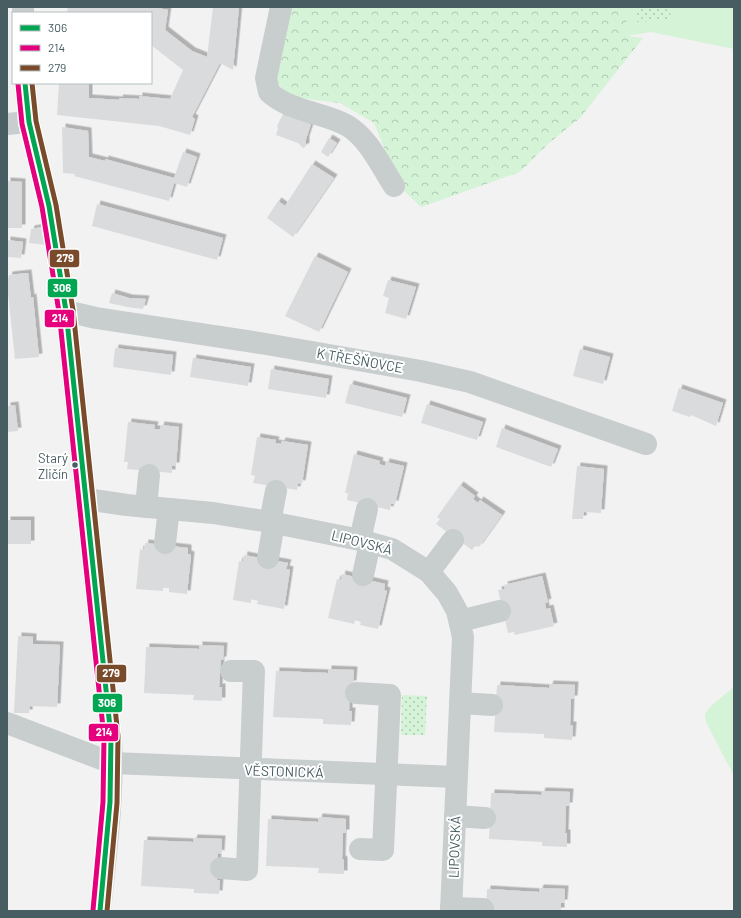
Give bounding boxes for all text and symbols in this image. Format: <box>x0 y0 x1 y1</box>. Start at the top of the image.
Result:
legend <box>12 12 152 84</box>
text: 306 <box>48 20 67 34</box>
text: 214 <box>48 40 65 54</box>
text: 279 <box>48 60 66 74</box>
line badge: 279 <box>49 249 80 268</box>
text: 279 <box>56 251 74 264</box>
line badge: 306 <box>47 278 78 298</box>
text: 306 <box>53 281 71 294</box>
line badge: 214 <box>44 309 75 328</box>
text: 214 <box>52 311 69 324</box>
street label: K TŘEŠŇOVCE <box>315 344 405 376</box>
place label: Starý Zličín <box>38 450 68 482</box>
marker: Starý Zličín <box>70 460 80 470</box>
street label: LIPOVSKÁ <box>330 526 395 558</box>
line badge: 279 <box>96 664 127 683</box>
text: 279 <box>102 666 120 679</box>
line badge: 306 <box>92 693 123 713</box>
text: 306 <box>98 696 116 709</box>
line badge: 214 <box>88 723 119 742</box>
text: 214 <box>96 725 113 738</box>
street label: VĚSTONICKÁ <box>244 761 324 781</box>
street label: LIPOVSKÁ <box>444 815 464 878</box>

